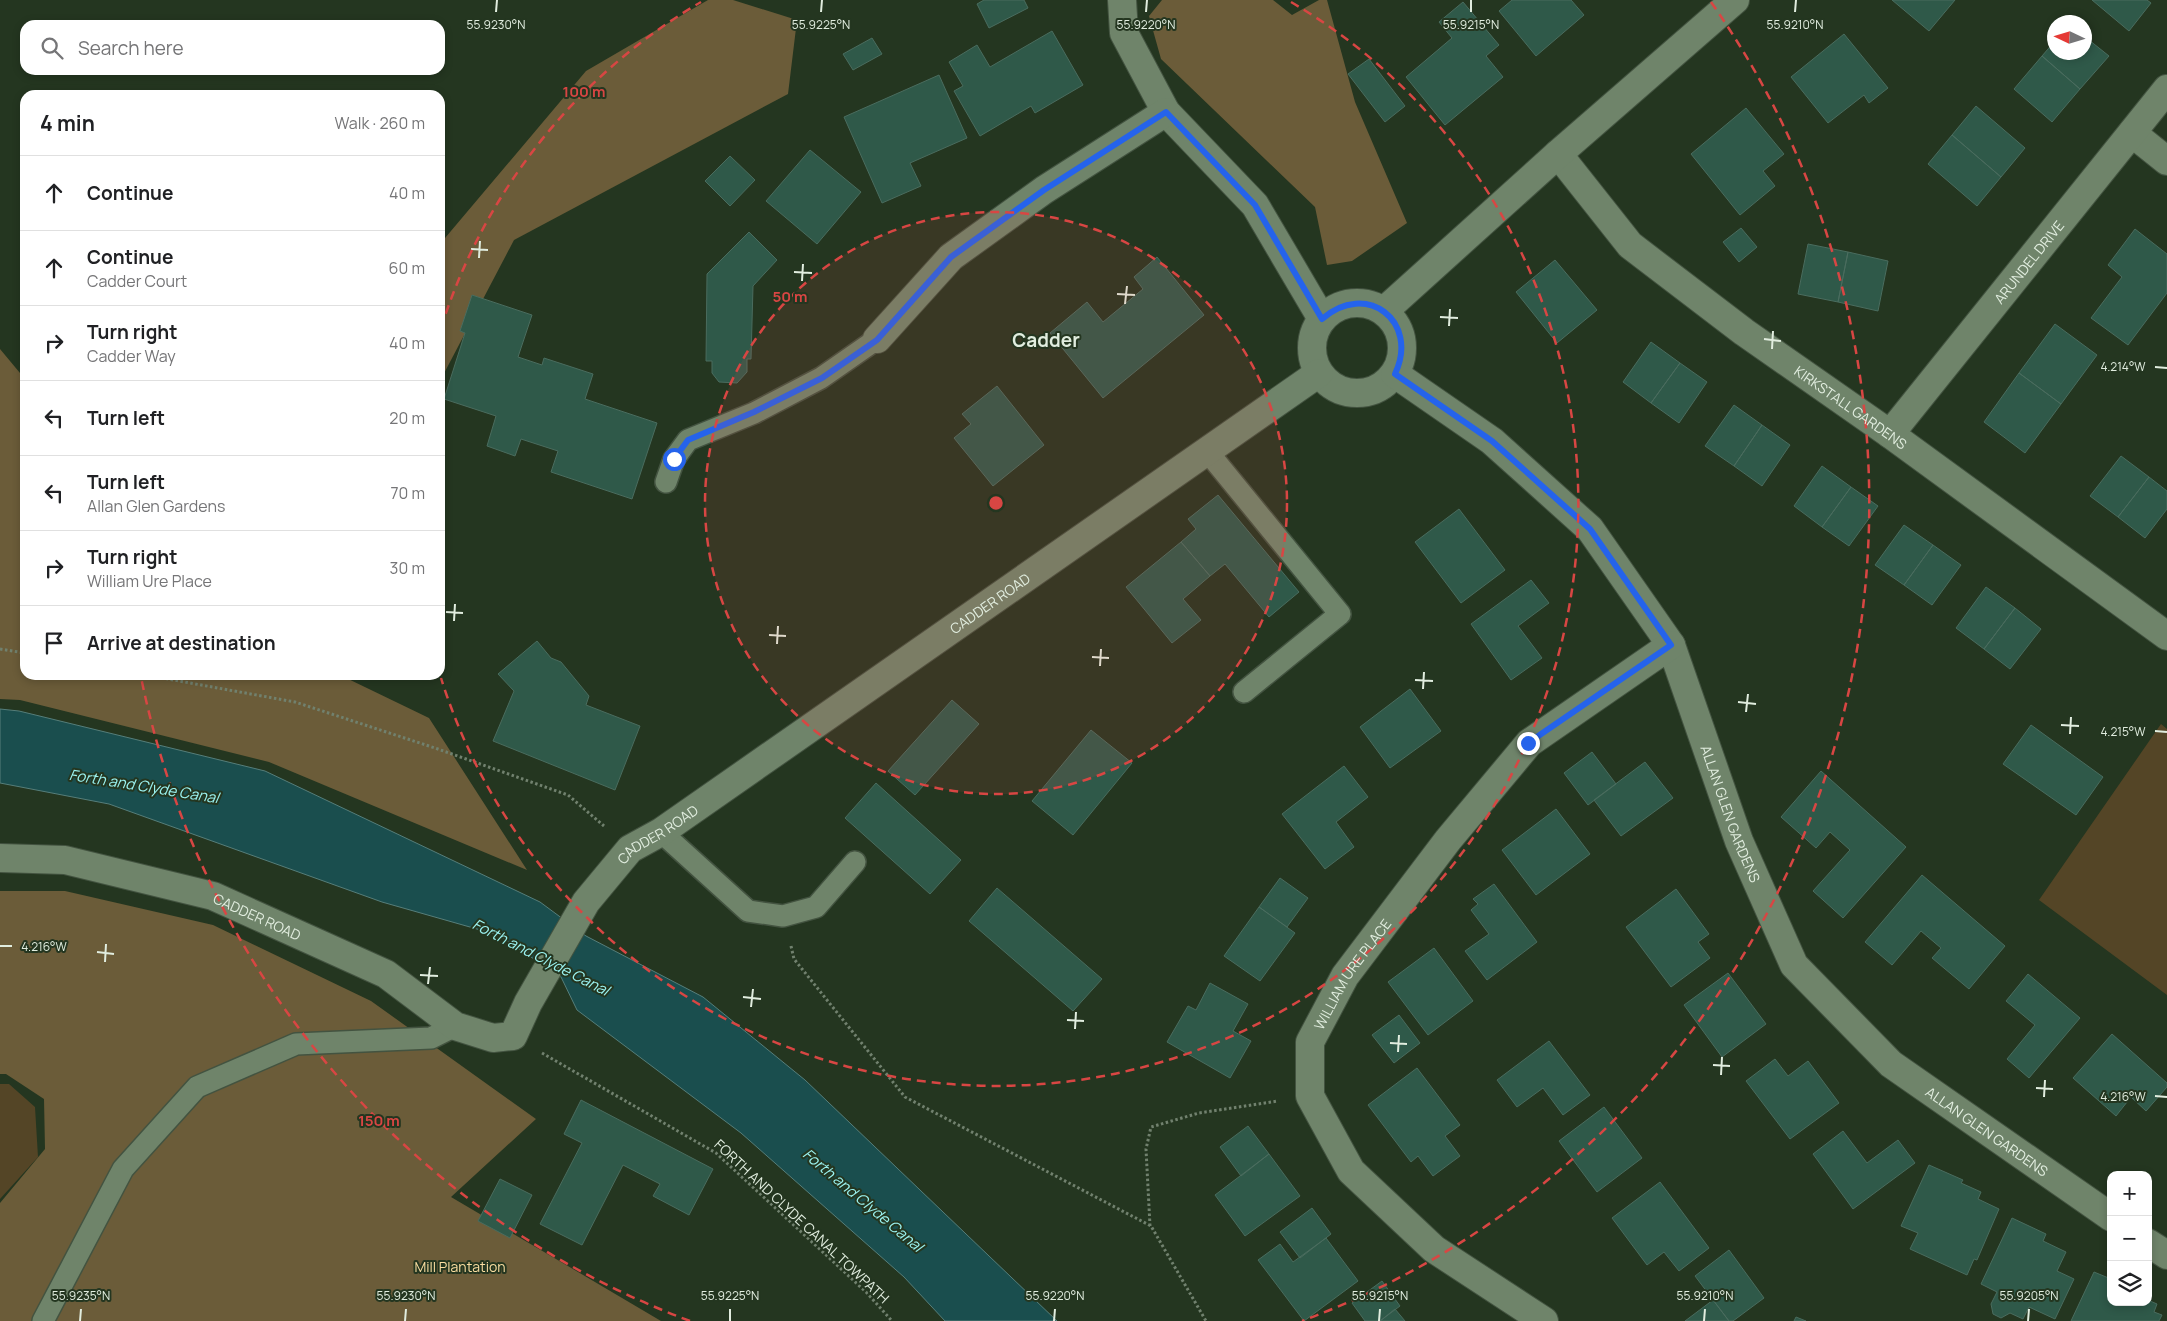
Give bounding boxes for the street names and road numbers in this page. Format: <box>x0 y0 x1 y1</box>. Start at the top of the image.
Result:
street label: ARUNDEL DRIVE <box>1989 216 2068 307</box>
street label: KIRKSTALL GARDENS <box>1791 361 1911 453</box>
street label: CADDER ROAD <box>946 568 1034 638</box>
street label: ALLAN GLEN GARDENS <box>1697 743 1766 885</box>
street label: CADDER ROAD <box>612 800 701 867</box>
street label: CADDER ROAD <box>211 888 304 944</box>
street label: WILLIAM URE PLACE <box>1309 914 1395 1033</box>
street label: ALLAN GLEN GARDENS <box>1922 1082 2052 1180</box>
street label: FORTH AND CLYDE CANAL TOWPATH <box>711 1135 893 1307</box>

